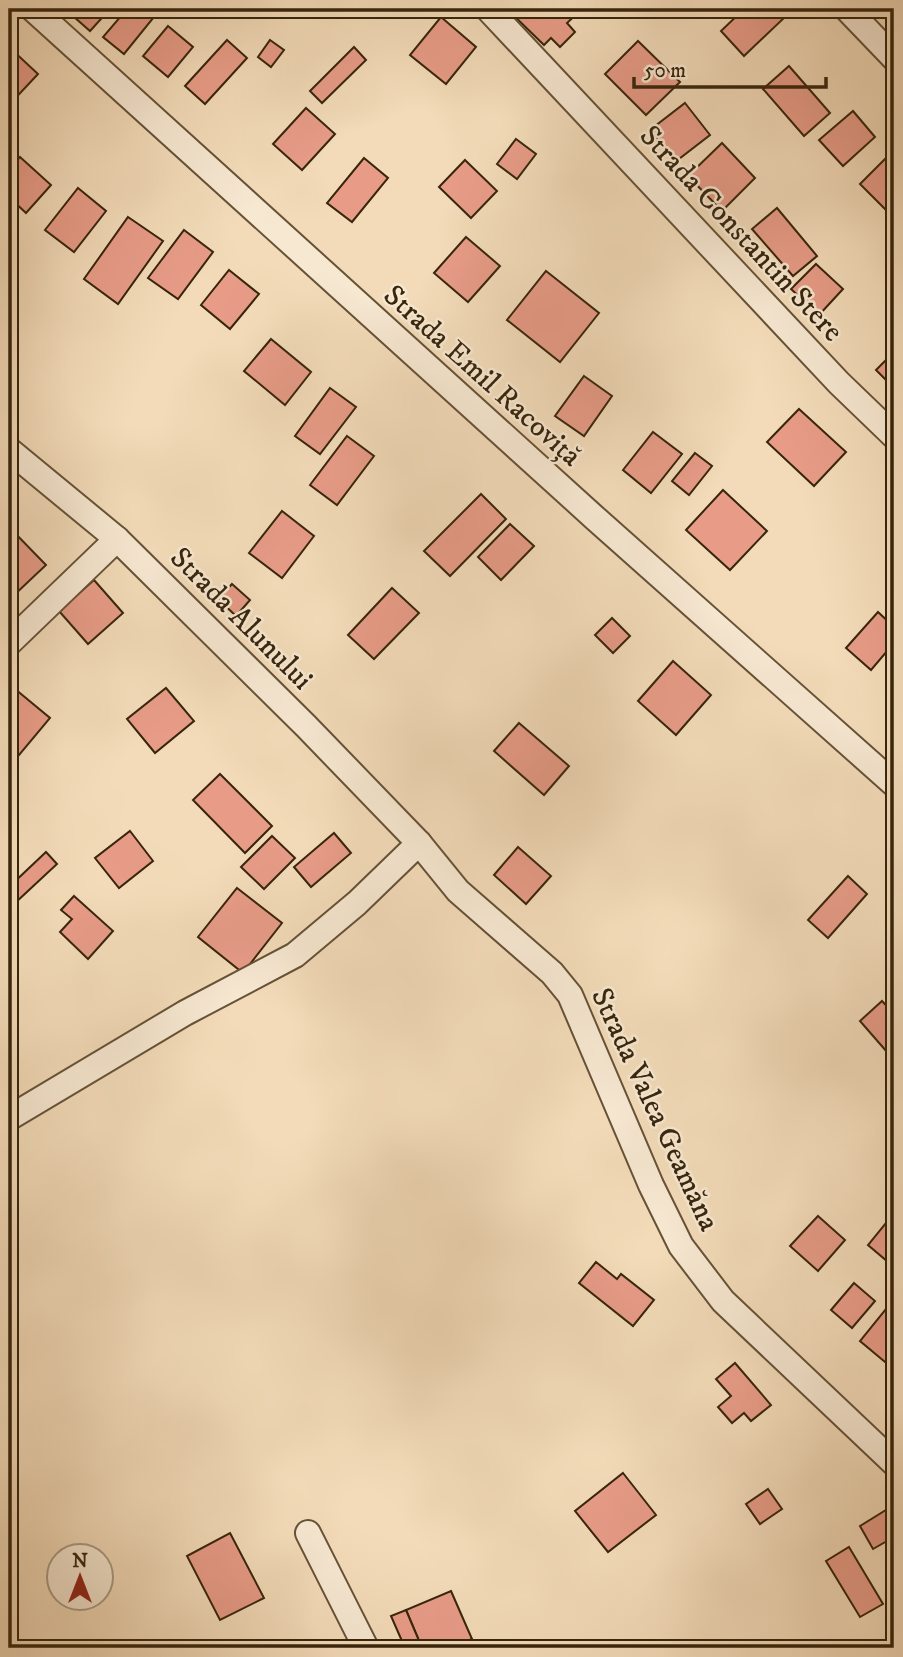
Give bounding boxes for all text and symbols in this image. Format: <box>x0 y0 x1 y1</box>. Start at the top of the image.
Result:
scale bar <box>634 46 826 90</box>
text: 50 m <box>644 58 686 84</box>
street label: Strada Constantin Stere <box>631 118 851 350</box>
street label: Strada Emil Racoviță <box>375 277 589 475</box>
street label: Strada Alunului <box>162 540 320 698</box>
street label: Strada Valea Geamăna <box>582 982 727 1237</box>
north arrow <box>46 1542 116 1612</box>
text: N <box>72 1550 88 1573</box>

